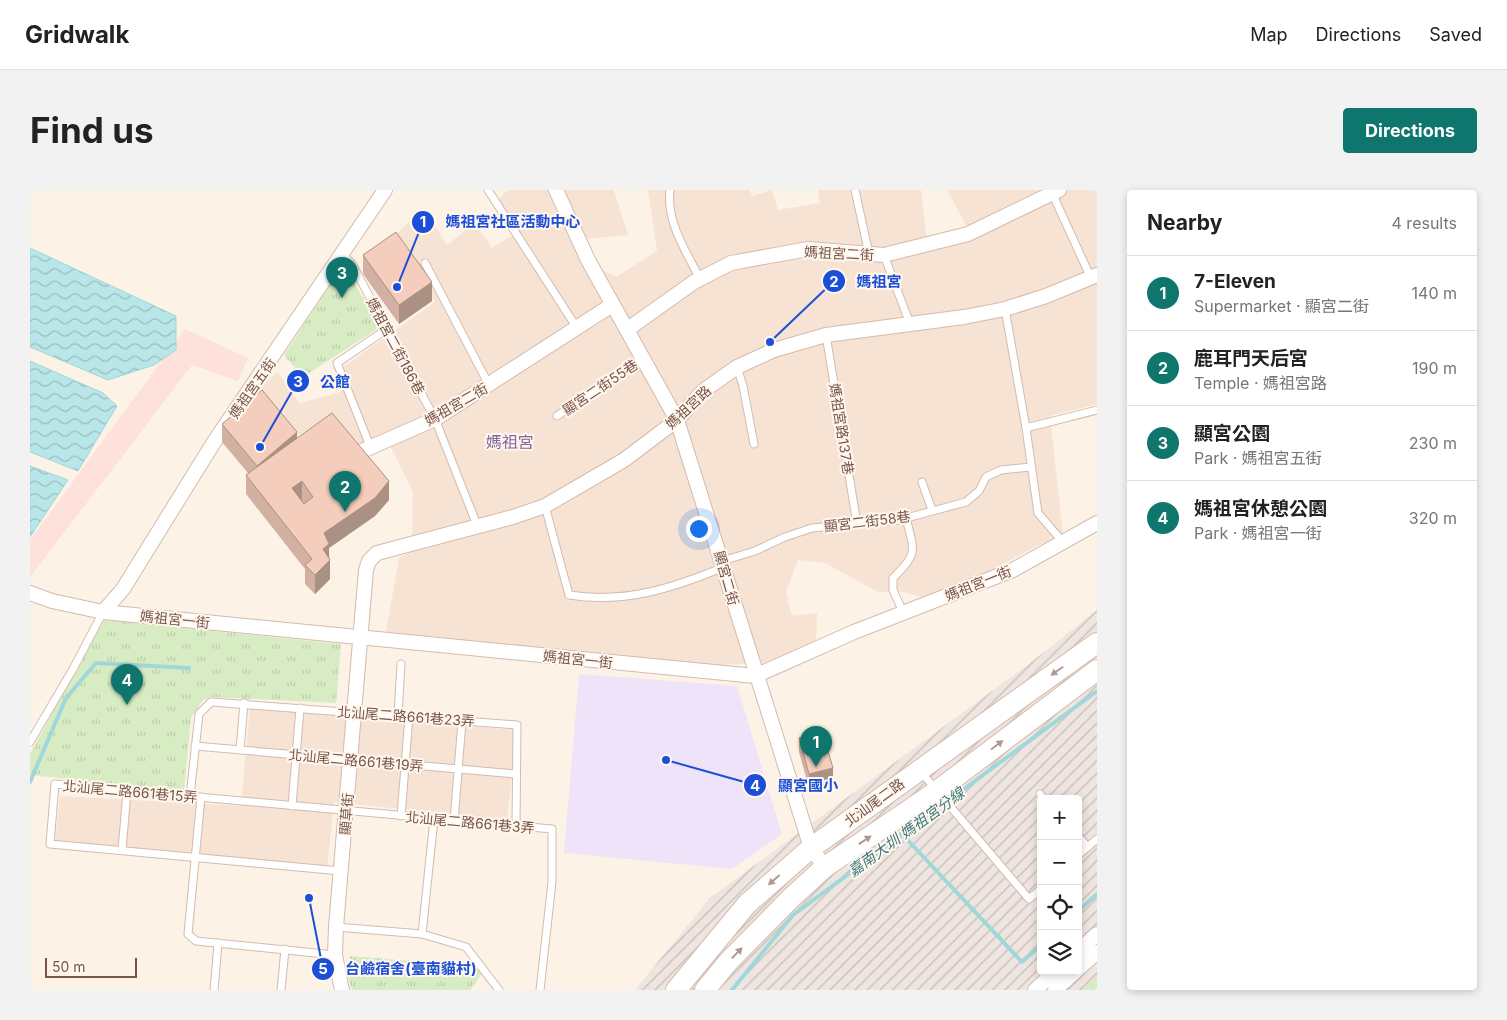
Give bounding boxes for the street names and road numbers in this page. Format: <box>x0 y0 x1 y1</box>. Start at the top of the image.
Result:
street label: 媽祖宮二街 <box>804 243 874 263</box>
street label: 媽祖宮二街186巷 <box>363 295 429 397</box>
street label: 媽祖宮五街 <box>225 354 279 422</box>
street label: 顯宮二街55巷 <box>559 356 641 418</box>
street label: 媽祖宮二街 <box>421 379 491 429</box>
street label: 媽祖宮路 <box>662 382 714 432</box>
street label: 媽祖宮路137巷 <box>826 382 858 476</box>
street label: 顯宮二街58巷 <box>823 507 911 535</box>
street label: 顯宮二街 <box>711 549 743 607</box>
street label: 媽祖宮一街 <box>942 562 1014 604</box>
street label: 媽祖宮一街 <box>139 607 211 631</box>
street label: 媽祖宮一街 <box>542 647 614 671</box>
street label: 北汕尾二路661巷23弄 <box>336 703 476 729</box>
street label: 北汕尾二路661巷19弄 <box>288 746 424 774</box>
street label: 北汕尾二路 <box>841 775 907 829</box>
street label: 北汕尾二路661巷15弄 <box>62 777 198 805</box>
street label: 顯草街 <box>336 792 356 836</box>
street label: 北汕尾二路661巷3弄 <box>405 808 535 836</box>

